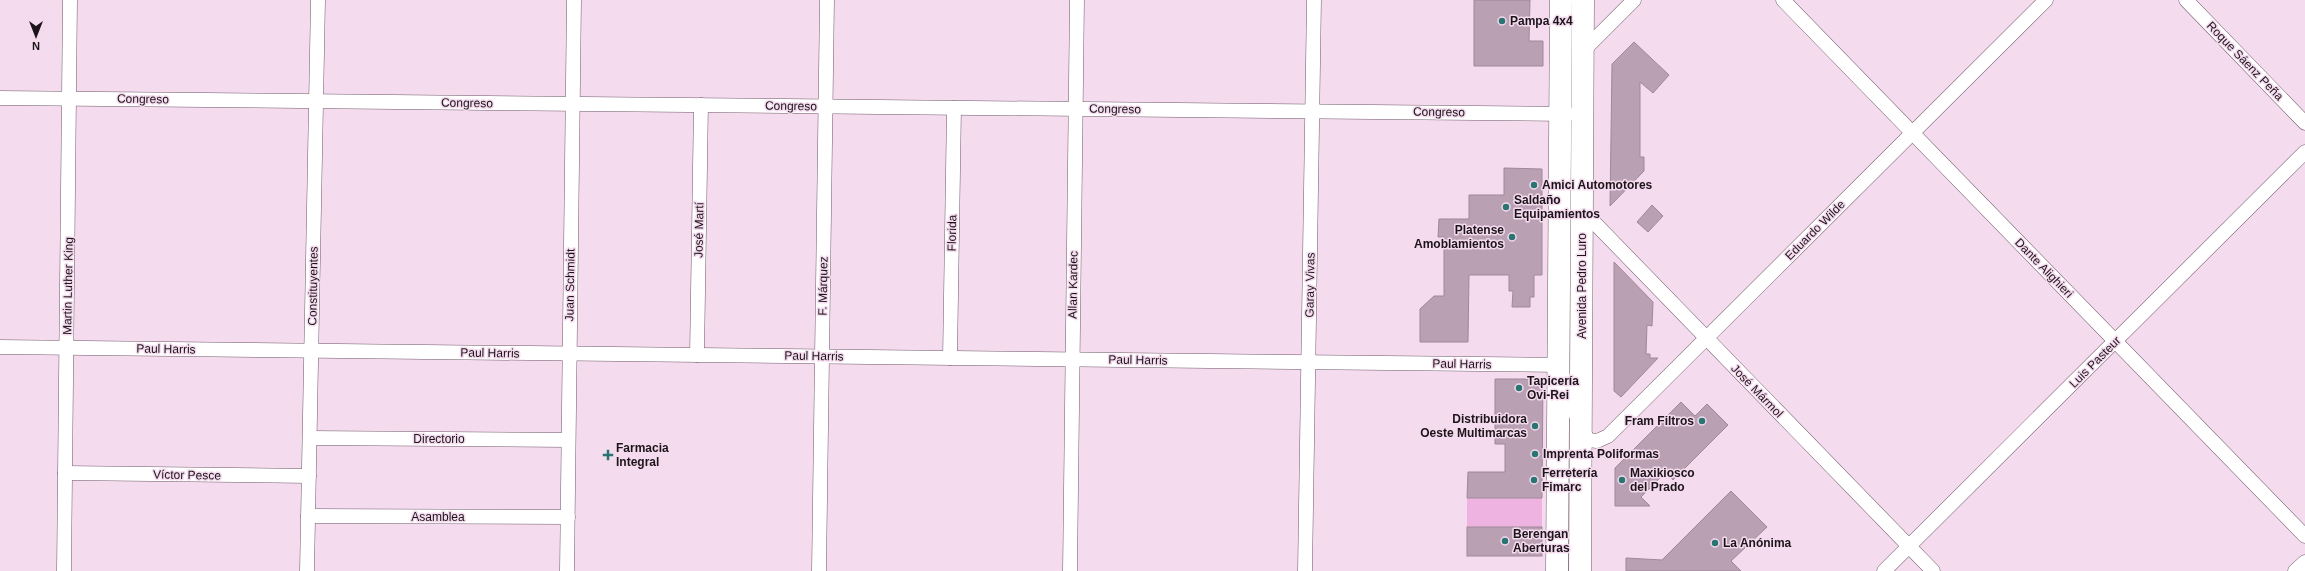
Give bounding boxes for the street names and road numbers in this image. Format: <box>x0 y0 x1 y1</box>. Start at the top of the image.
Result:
street label: Roque Sáenz Peña <box>2204 19 2286 104</box>
street label: Congreso <box>117 92 169 106</box>
street label: Congreso <box>441 96 493 110</box>
street label: Congreso <box>765 99 817 113</box>
street label: Congreso <box>1089 102 1141 116</box>
street label: Congreso <box>1413 105 1465 119</box>
street label: Eduardo Wilde <box>1782 197 1848 263</box>
street label: José Martí <box>692 201 706 258</box>
street label: Florida <box>945 214 959 251</box>
street label: Avenida Pedro Luro <box>1575 233 1589 339</box>
street label: Dante Alighieri <box>2012 235 2076 301</box>
street label: Martin Luther King <box>60 237 76 335</box>
street label: Constituyentes <box>305 246 321 326</box>
street label: Juan Schmidt <box>562 248 578 321</box>
street label: Allan Kardec <box>1065 251 1081 319</box>
street label: Garay Vivas <box>1302 252 1318 318</box>
street label: F. Márquez <box>815 256 831 316</box>
street label: Luis Pasteur <box>2066 333 2124 391</box>
street label: Paul Harris <box>136 341 196 357</box>
street label: Paul Harris <box>460 345 520 361</box>
street label: Paul Harris <box>784 348 844 364</box>
street label: Paul Harris <box>1108 352 1168 368</box>
street label: Paul Harris <box>1432 356 1492 372</box>
street label: José Mármol <box>1728 361 1786 421</box>
street label: Directorio <box>413 432 465 446</box>
street label: Víctor Pesce <box>153 467 221 483</box>
street label: Asamblea <box>411 510 465 524</box>

